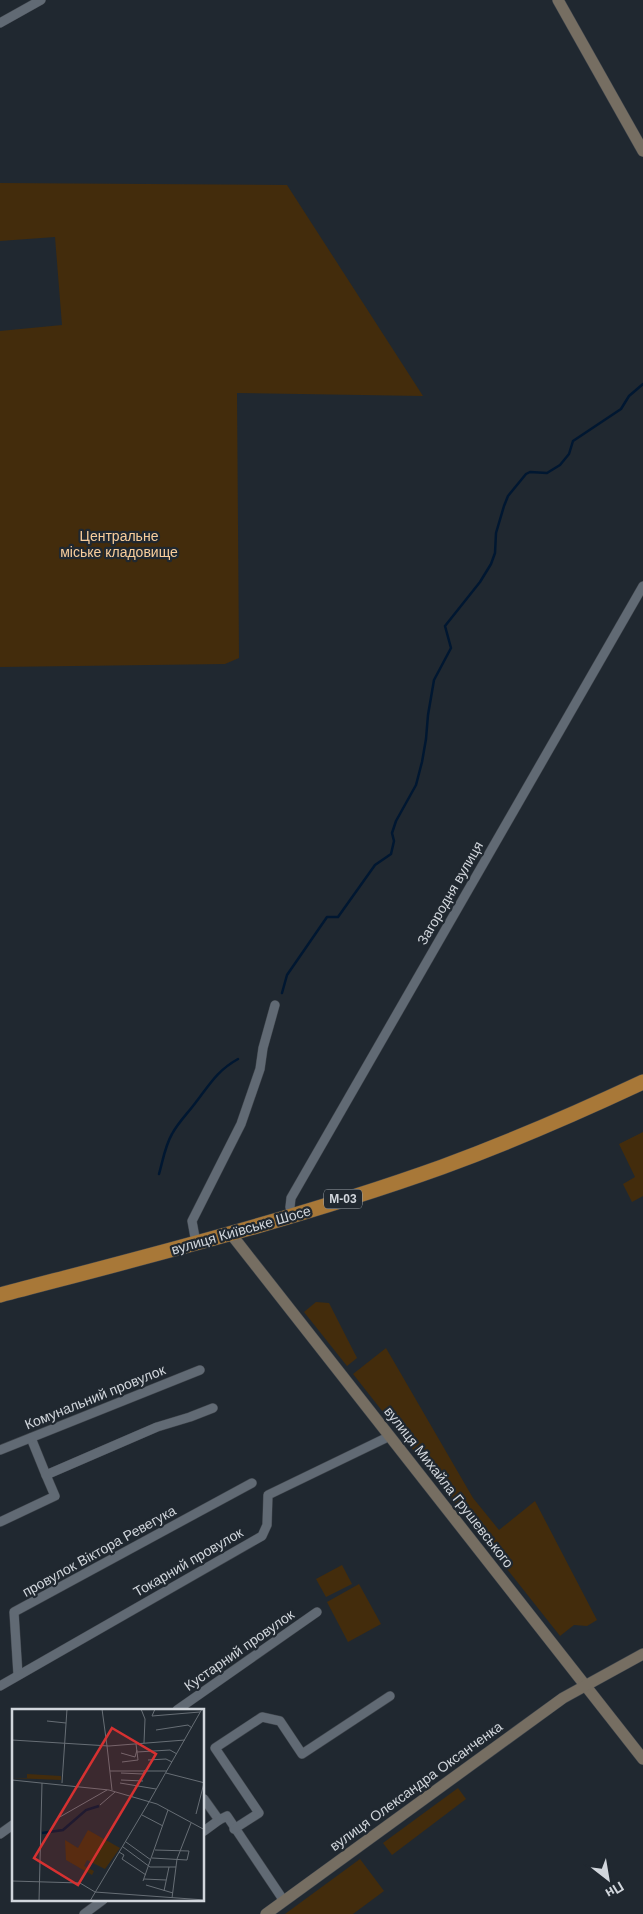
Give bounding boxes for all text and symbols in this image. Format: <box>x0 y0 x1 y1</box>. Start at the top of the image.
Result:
park label: Центральне міське кладовище <box>60 528 178 560</box>
street label: Загородня вулиця <box>414 838 486 948</box>
road number: М-03 <box>324 1190 362 1208</box>
street label: вулиця Київське Шосе <box>170 1202 313 1258</box>
street label: Комунальний провулок <box>22 1361 168 1433</box>
street label: вулиця Михайла Грушевського <box>381 1403 517 1571</box>
street label: провулок Віктора Ревегука <box>19 1502 179 1600</box>
street label: Токарний провулок <box>130 1524 246 1600</box>
street label: Кустарний провулок <box>181 1606 298 1694</box>
inset map <box>12 1709 205 1902</box>
street label: вулиця Олександра Оксанченка <box>327 1718 505 1854</box>
north arrow <box>583 1854 633 1904</box>
text: Пн <box>603 1879 627 1902</box>

